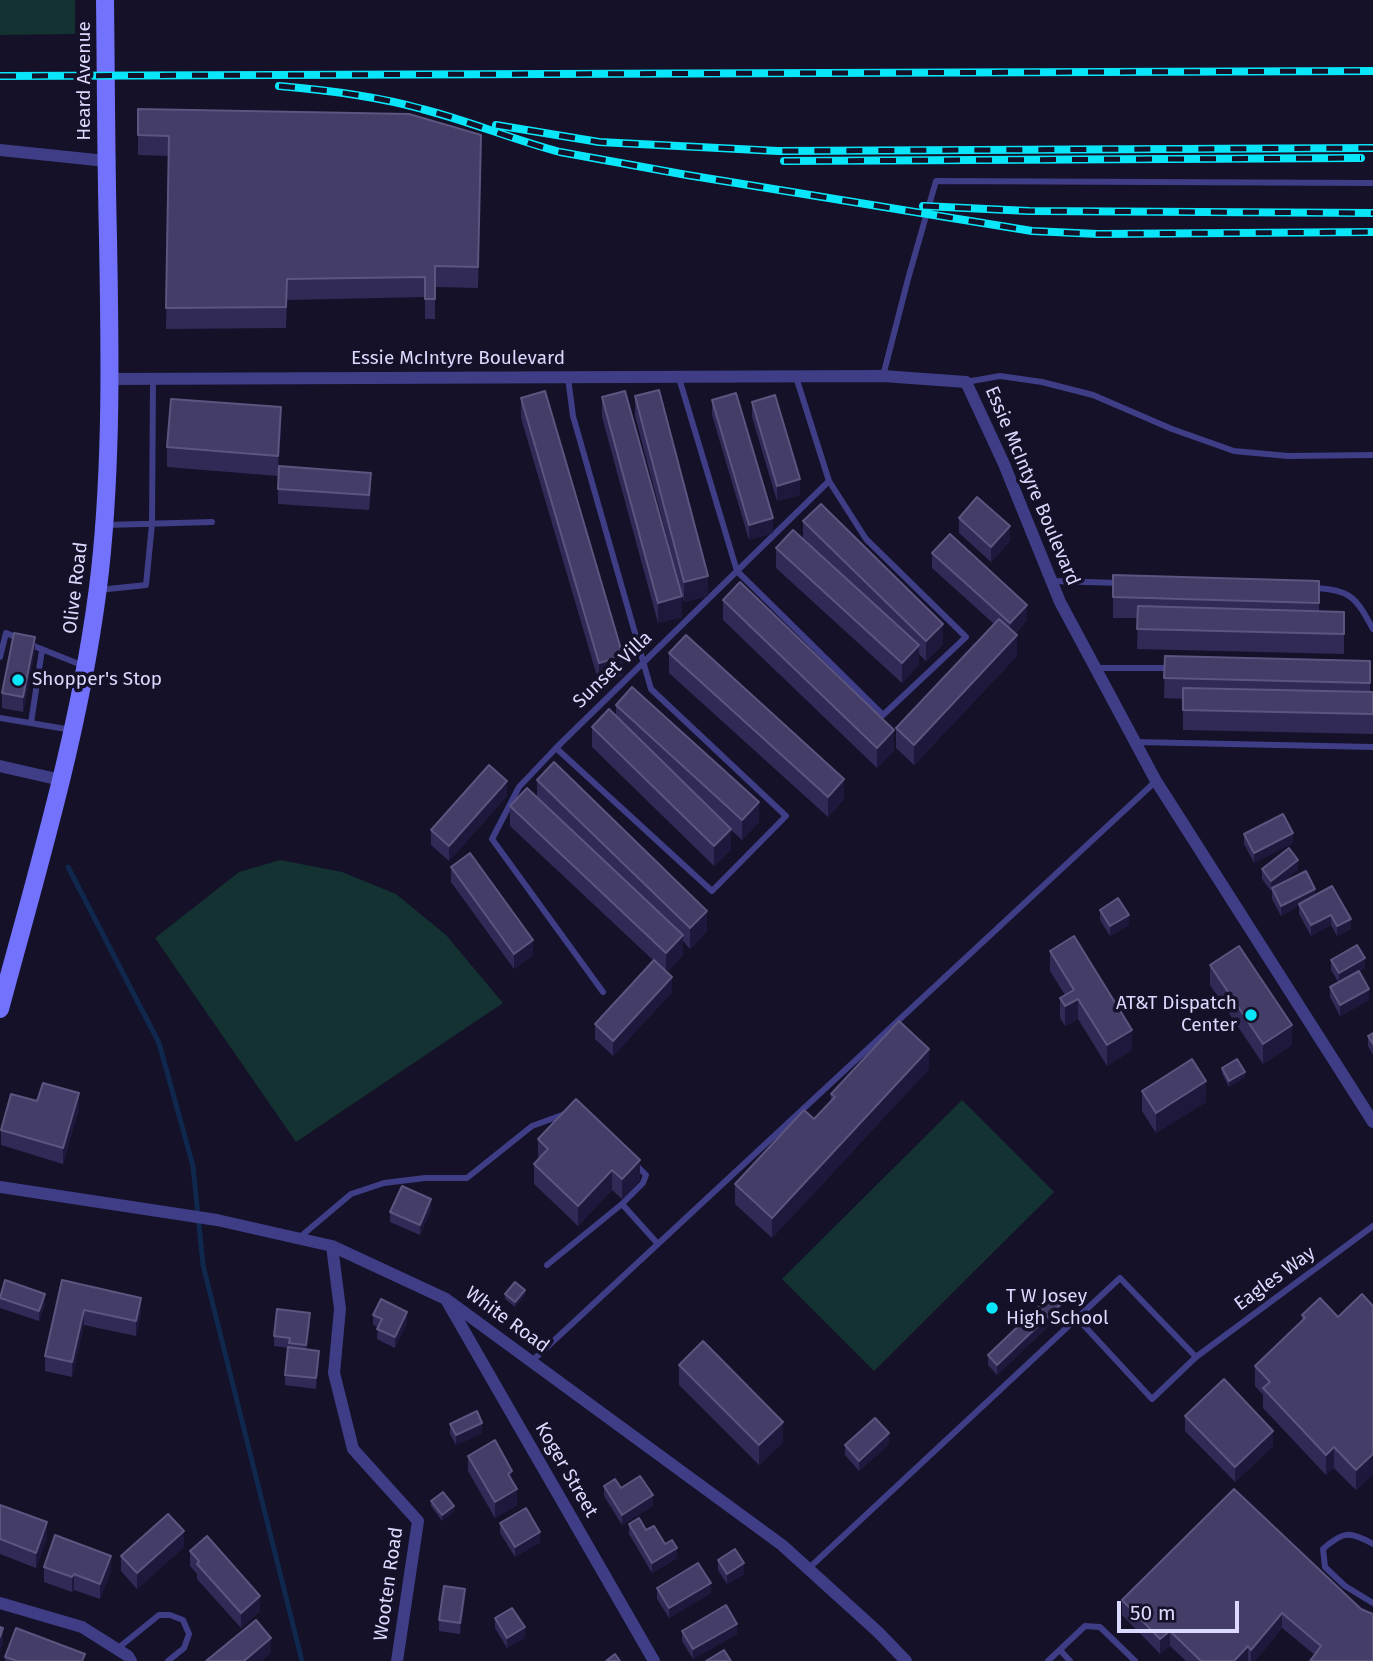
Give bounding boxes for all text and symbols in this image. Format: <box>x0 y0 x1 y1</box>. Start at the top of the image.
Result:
street label: Heard Avenue <box>74 21 96 141</box>
street label: Essie McIntyre Boulevard <box>351 348 565 370</box>
street label: Essie McIntyre Boulevard <box>980 383 1084 589</box>
street label: Olive Road <box>59 541 93 635</box>
street label: Sunset Villa <box>569 627 657 713</box>
place label: Shopper's Stop <box>32 669 162 691</box>
marker: Shopper's Stop <box>10 672 26 688</box>
place label: AT&T Dispatch Center <box>1116 993 1237 1037</box>
marker: AT&T Dispatch Center <box>1243 1007 1259 1023</box>
street label: Eagles Way <box>1230 1242 1320 1316</box>
street label: White Road <box>461 1282 553 1358</box>
place label: T W Josey High School <box>1006 1286 1109 1330</box>
marker: T W Josey High School <box>984 1300 1000 1316</box>
street label: Koger Street <box>530 1418 602 1522</box>
street label: Wooten Road <box>370 1526 408 1642</box>
scale bar <box>1121 1588 1244 1632</box>
text: 50 m <box>1130 1600 1176 1626</box>

